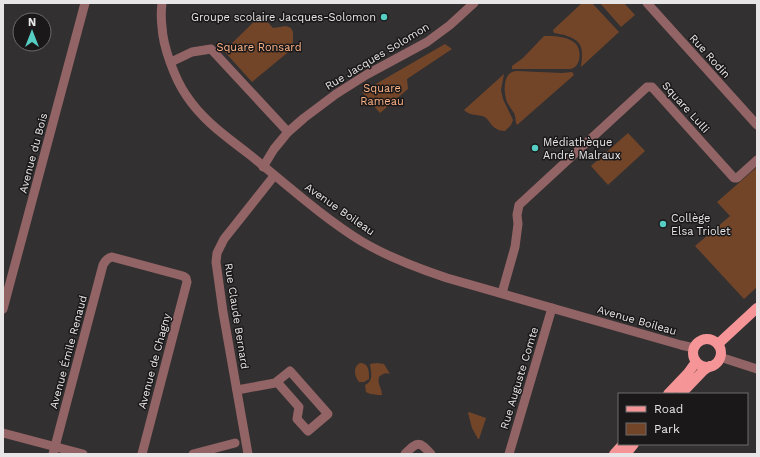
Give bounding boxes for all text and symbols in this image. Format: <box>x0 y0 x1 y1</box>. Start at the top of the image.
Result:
place label: Groupe scolaire Jacques-Solomon <box>191 11 376 24</box>
north arrow <box>12 12 52 52</box>
marker: Groupe scolaire Jacques-Solomon <box>379 12 389 22</box>
text: N <box>28 16 36 29</box>
street label: Rue Jacques Solomon <box>323 20 432 93</box>
street label: Rue Rodin <box>687 32 733 81</box>
park label: Square Ronsard <box>216 41 302 54</box>
street label: Square Lulli <box>659 79 712 136</box>
park label: Square Rameau <box>360 82 404 108</box>
street label: Avenue du Bois <box>17 111 51 195</box>
place label: Médiathèque André Malraux <box>543 136 621 162</box>
marker: Médiathèque André Malraux <box>530 143 540 153</box>
street label: Avenue Boileau <box>302 181 377 238</box>
place label: Collège Elsa Triolet <box>671 212 731 238</box>
marker: Collège Elsa Triolet <box>658 219 668 229</box>
street label: Rue Claude Bernard <box>222 262 251 370</box>
street label: Avenue Émile Renaud <box>46 294 90 410</box>
street label: Avenue Boileau <box>596 303 678 338</box>
street label: Avenue de Chagny <box>135 312 174 410</box>
street label: Rue Auguste Comte <box>498 325 541 431</box>
legend <box>618 393 748 445</box>
text: Road <box>654 402 683 416</box>
text: Park <box>654 422 680 436</box>

